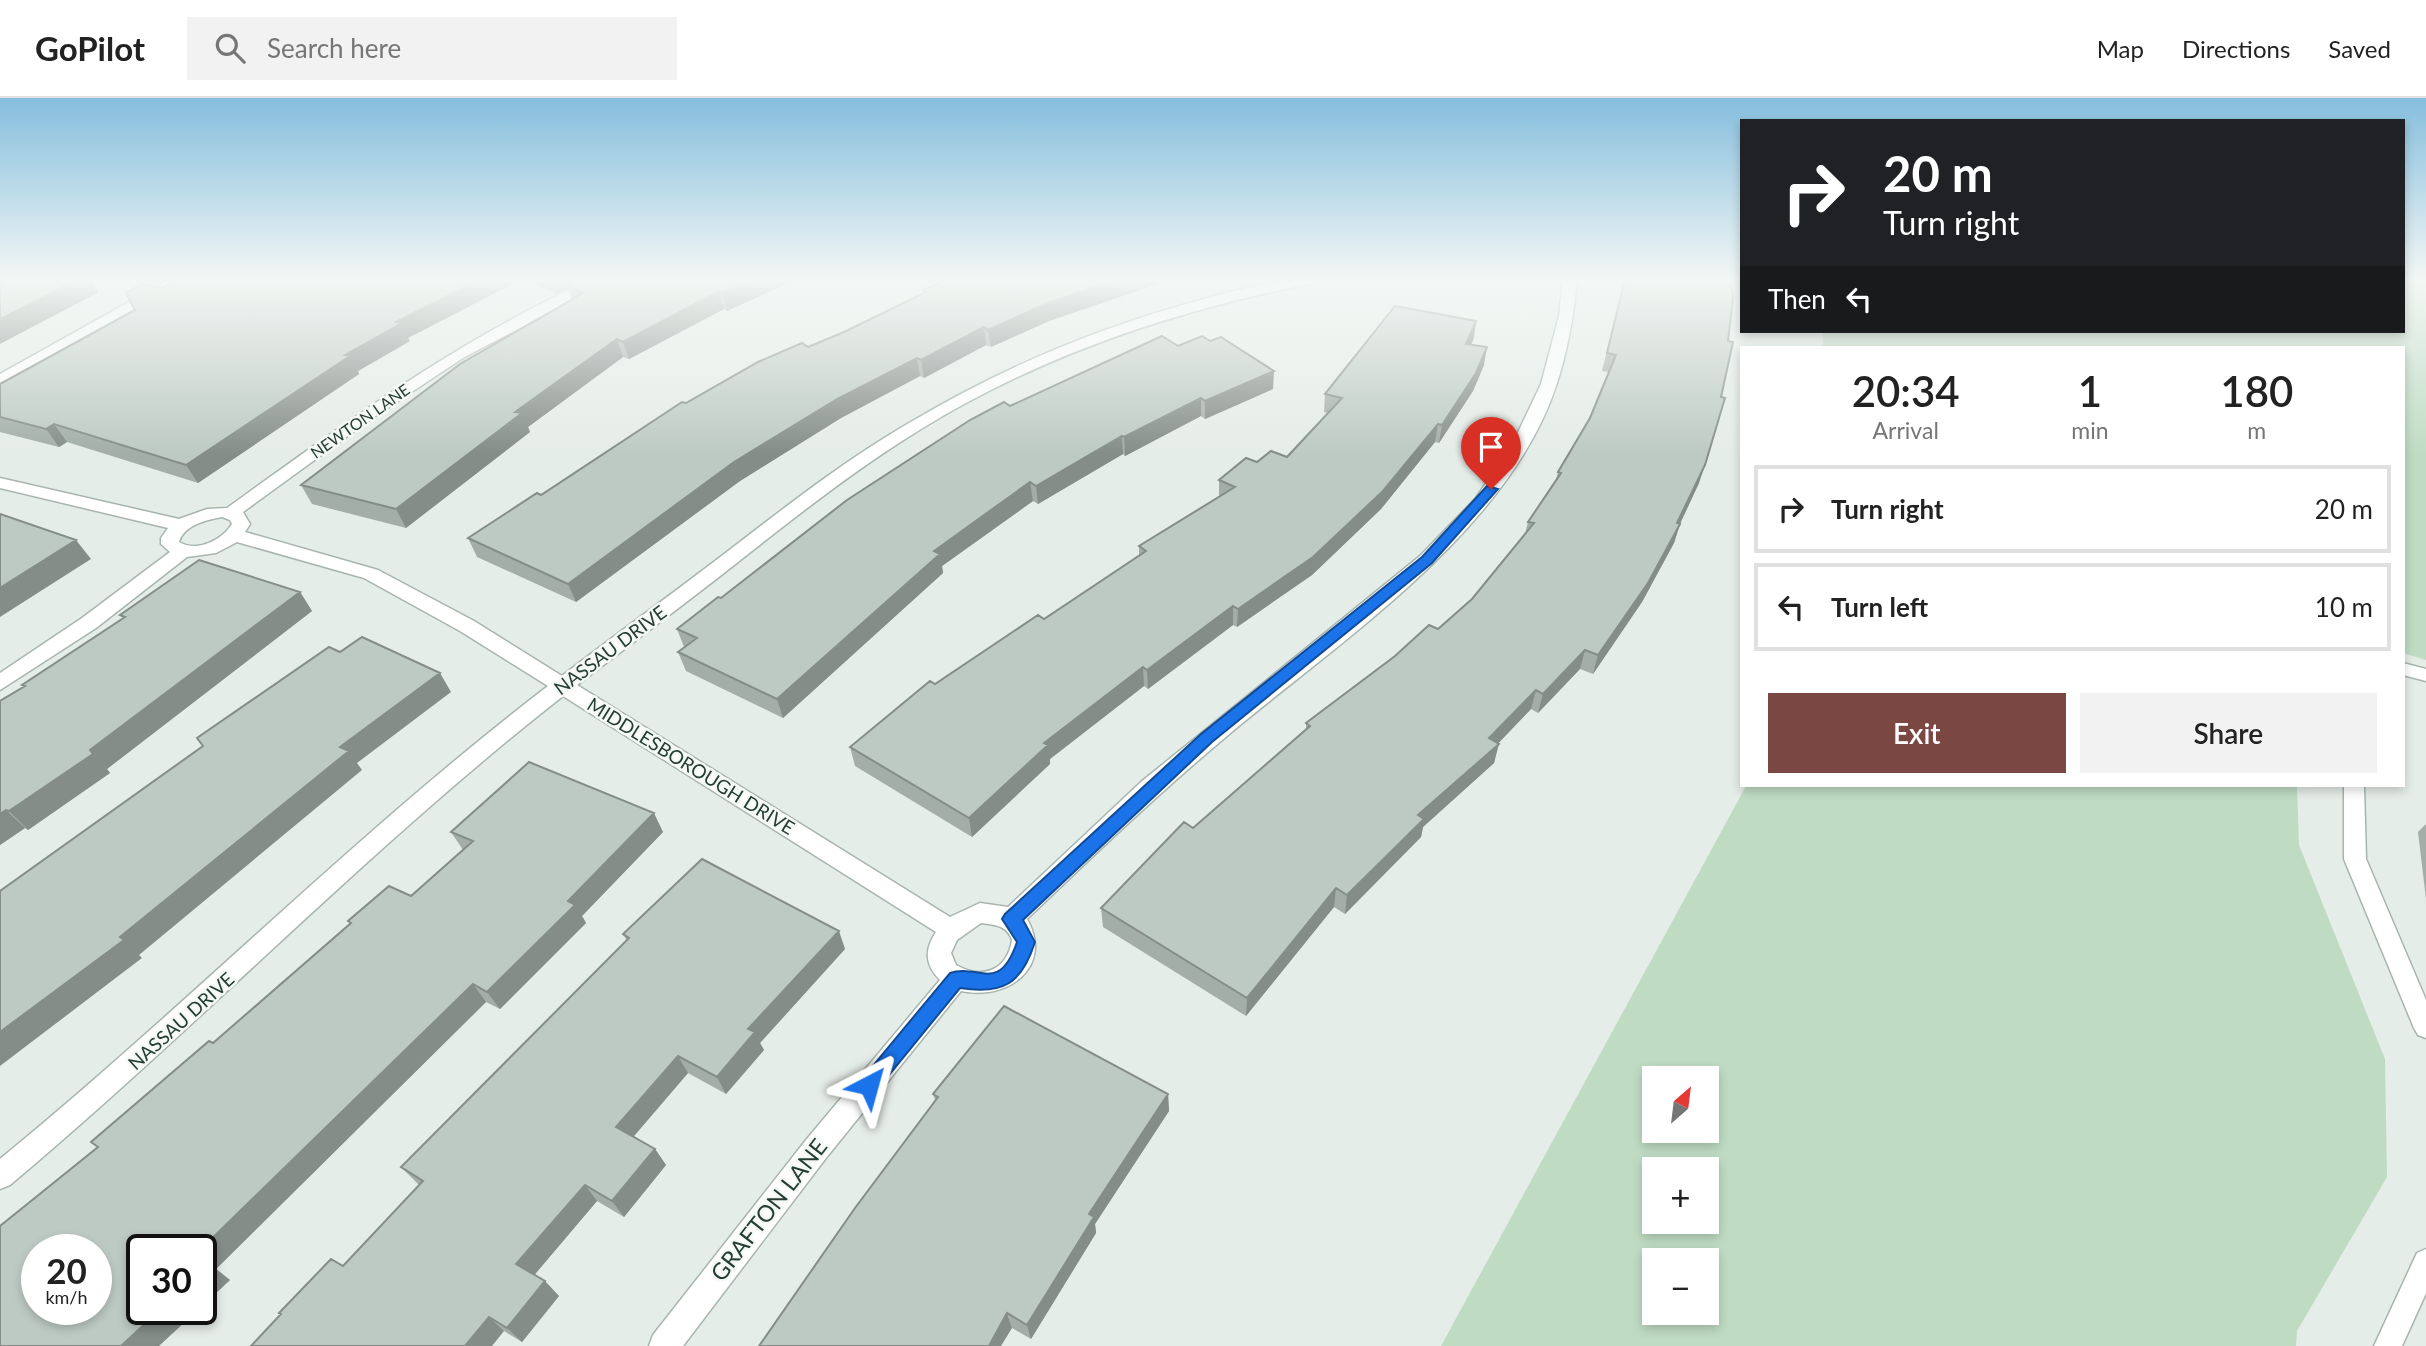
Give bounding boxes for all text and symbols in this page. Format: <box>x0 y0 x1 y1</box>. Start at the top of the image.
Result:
search box <box>187 17 677 80</box>
text: GoPilot <box>35 28 145 68</box>
icon: search <box>211 29 249 67</box>
text: Search here <box>267 32 401 64</box>
text: Map <box>2097 34 2144 63</box>
text: Directions <box>2182 34 2290 63</box>
text: Saved <box>2328 34 2391 63</box>
text: 20 m <box>1883 144 1993 202</box>
icon: right <box>1768 147 1859 238</box>
text: Turn right <box>1883 203 2019 242</box>
icon: left <box>1840 280 1878 318</box>
text: Then <box>1768 283 1826 315</box>
text: 20:34 <box>1852 366 1960 416</box>
text: 1 <box>2078 366 2102 416</box>
text: 180 <box>2220 366 2293 416</box>
street label: NEWTON LANE <box>307 379 413 462</box>
text: Arrival <box>1873 416 1939 444</box>
text: min <box>2071 416 2109 444</box>
text: m <box>2247 416 2266 444</box>
pin <box>1461 417 1521 489</box>
icon: arrive <box>1472 428 1510 466</box>
icon: right <box>1772 490 1810 528</box>
text: Turn right <box>1831 493 1944 525</box>
text: 20 m <box>2315 493 2373 525</box>
icon: left <box>1772 588 1810 626</box>
text: Turn left <box>1831 591 1928 623</box>
text: 10 m <box>2315 591 2373 623</box>
street label: NASSAU DRIVE <box>549 600 670 699</box>
street label: MIDDLESBOROUGH DRIVE <box>583 692 799 839</box>
button: Exit <box>1768 693 2066 773</box>
button: Share <box>2080 693 2377 773</box>
street label: NASSAU DRIVE <box>123 967 238 1074</box>
position arrow <box>832 1048 906 1122</box>
north arrow <box>1642 1066 1718 1143</box>
map controls <box>1642 1066 1719 1325</box>
street label: GRAFTON LANE <box>704 1133 832 1286</box>
button: + <box>1642 1157 1719 1234</box>
speed limit sign: 30 <box>126 1234 217 1325</box>
button: − <box>1642 1248 1719 1325</box>
text: 20 <box>46 1249 87 1291</box>
text: km/h <box>45 1286 88 1308</box>

